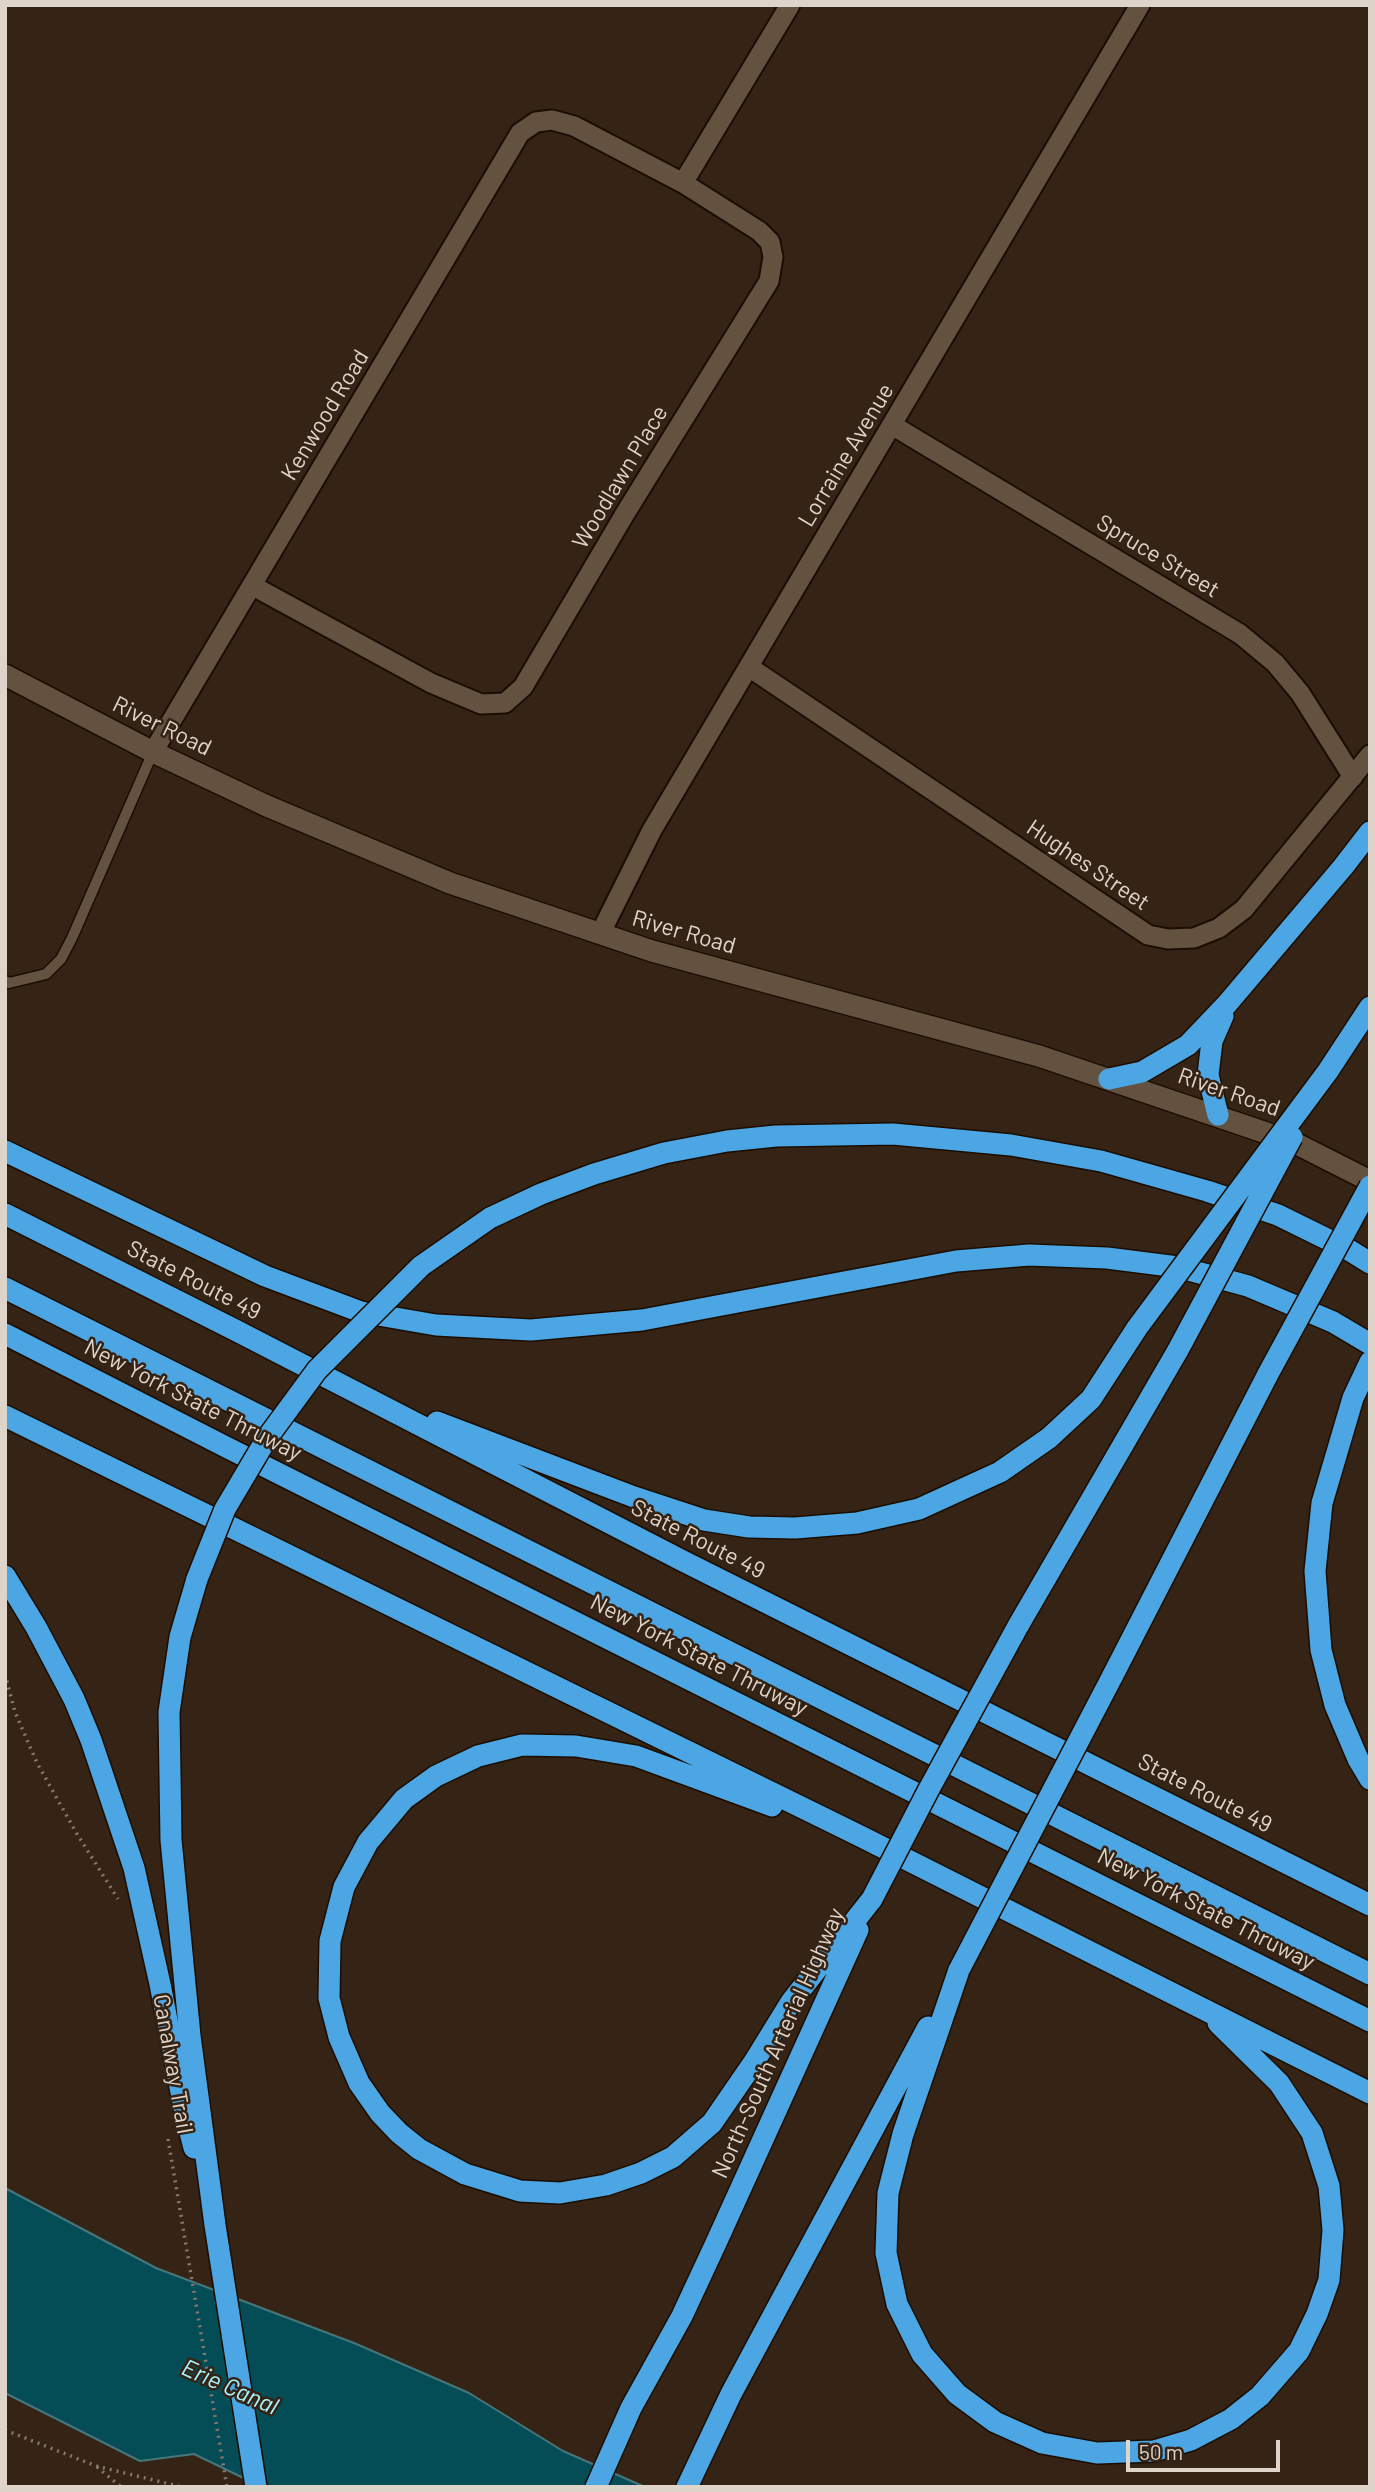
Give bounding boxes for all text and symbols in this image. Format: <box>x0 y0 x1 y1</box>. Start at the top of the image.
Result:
street label: Kenwood Road <box>275 345 375 485</box>
street label: Lorraine Avenue <box>792 378 900 532</box>
street label: Woodlawn Place <box>566 400 674 554</box>
street label: Spruce Street <box>1092 509 1224 603</box>
street label: River Road <box>108 690 216 762</box>
street label: Hughes Street <box>1021 814 1155 916</box>
street label: River Road <box>629 904 739 960</box>
street label: River Road <box>1174 1062 1284 1122</box>
street label: State Route 49 <box>122 1234 266 1326</box>
street label: New York State Thruway <box>80 1333 306 1467</box>
street label: State Route 49 <box>626 1493 770 1585</box>
street label: New York State Thruway <box>586 1588 812 1722</box>
street label: State Route 49 <box>1133 1747 1277 1839</box>
street label: New York State Thruway <box>1093 1842 1319 1976</box>
street label: North-South Arterial Highway <box>706 1904 850 2182</box>
street label: Canalway Trail <box>147 1992 199 2136</box>
water label: Erie Canal <box>177 2353 283 2421</box>
scale bar <box>1130 2426 1284 2470</box>
text: 50 m <box>1139 2439 1183 2464</box>

